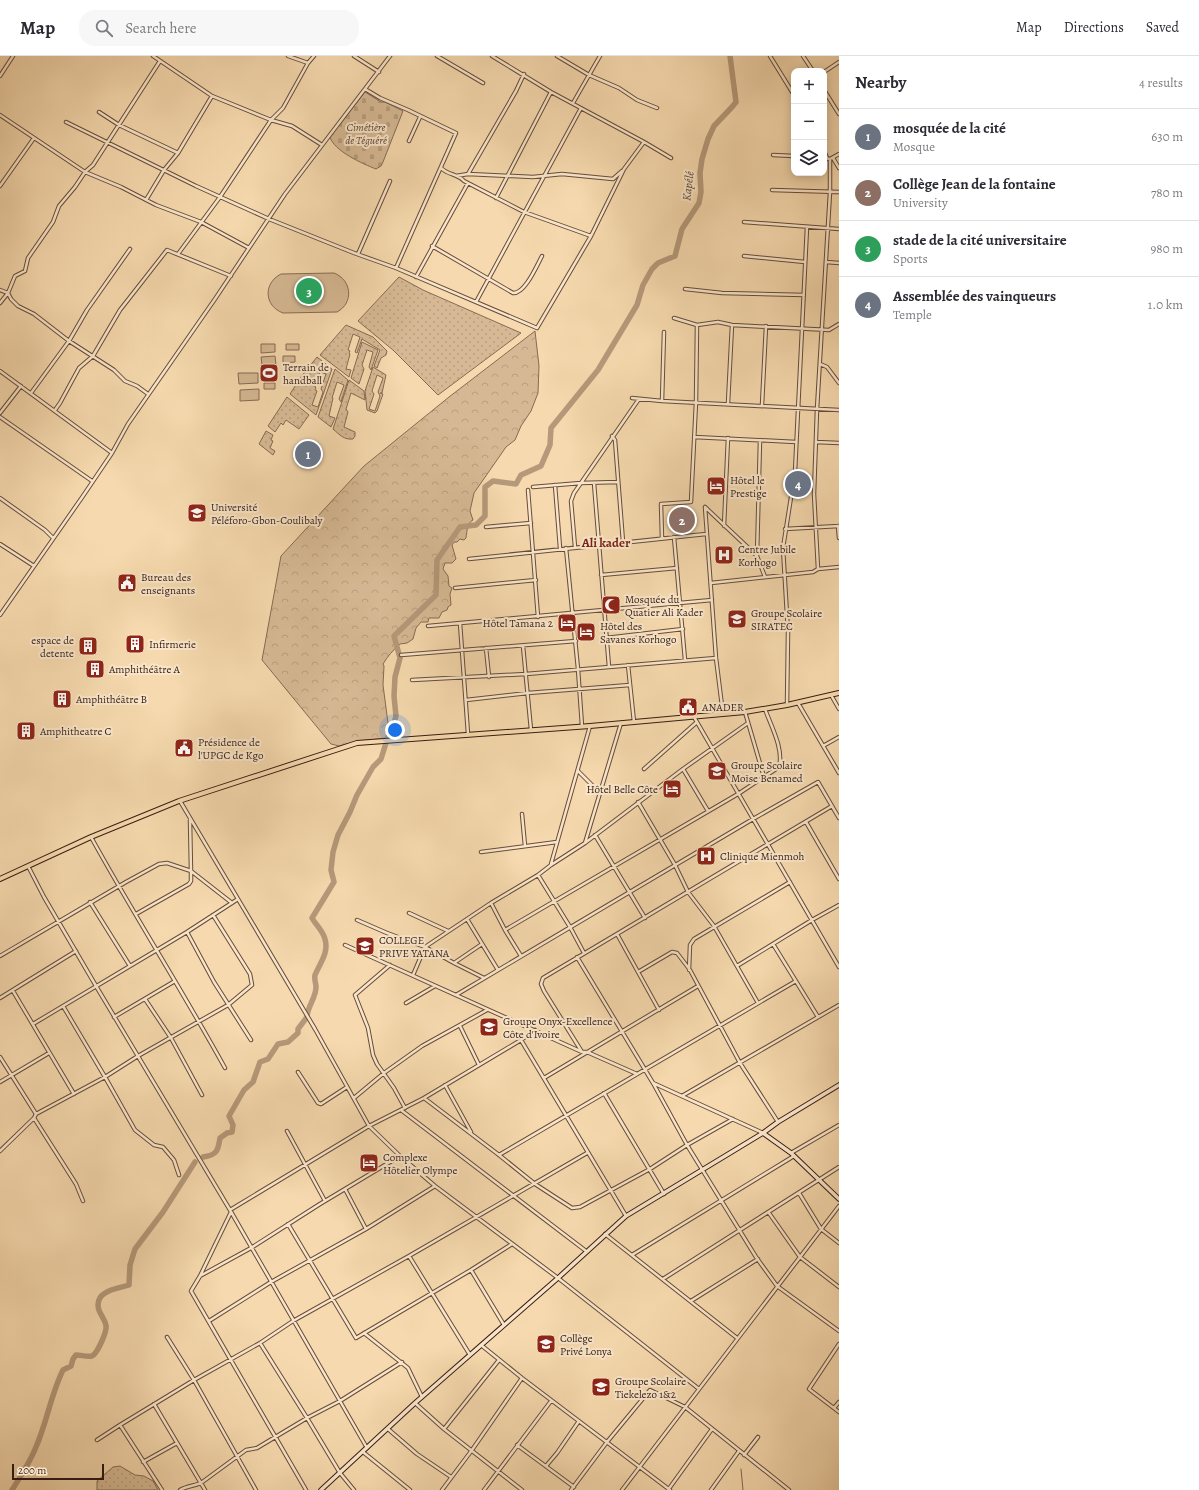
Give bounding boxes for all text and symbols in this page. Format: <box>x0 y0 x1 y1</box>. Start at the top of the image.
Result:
search box <box>79 10 359 46</box>
text: Map <box>20 15 55 41</box>
icon: search <box>93 17 115 39</box>
text: Search here <box>125 18 197 38</box>
text: Map <box>1016 18 1042 37</box>
text: Directions <box>1064 18 1124 37</box>
text: Saved <box>1146 18 1179 37</box>
map controls <box>791 68 827 176</box>
button: + <box>791 68 827 104</box>
text: Nearby <box>855 71 906 94</box>
text: 4 results <box>1139 74 1183 91</box>
button: − <box>791 104 827 140</box>
text: mosquée de la cité <box>893 118 1006 138</box>
park label: Cimétière de Téguéré <box>345 120 387 148</box>
text: 1 <box>866 128 870 145</box>
text: 630 m <box>1151 128 1183 145</box>
text: Mosque <box>893 138 935 155</box>
button: layers <box>791 140 827 176</box>
water label: Kapélé <box>678 170 698 202</box>
text: Collège Jean de la fontaine <box>893 174 1056 194</box>
text: 2 <box>865 184 871 201</box>
text: 780 m <box>1151 184 1183 201</box>
text: University <box>893 194 948 211</box>
text: stade de la cité universitaire <box>893 230 1067 250</box>
text: 3 <box>865 240 871 257</box>
text: 980 m <box>1150 240 1183 257</box>
text: Sports <box>893 250 928 267</box>
pin: 3 <box>296 276 322 306</box>
text: Assemblée des vainqueurs <box>893 286 1056 306</box>
text: 4 <box>865 296 871 313</box>
text: 1.0 km <box>1148 296 1183 313</box>
text: Temple <box>893 306 932 323</box>
place label: Terrain de handball <box>283 360 329 388</box>
sports icon: Terrain de handball <box>258 362 280 384</box>
pin: 1 <box>295 439 321 469</box>
pin: 4 <box>785 469 811 499</box>
place label: Hôtel le Prestige <box>730 473 767 501</box>
hotel icon: Hôtel le Prestige <box>705 475 727 497</box>
place label: Université Péléforo-Gbon-Coulibaly <box>211 500 323 528</box>
school or university icon: Université Péléforo-Gbon-Coulibaly <box>186 502 208 524</box>
pin: 2 <box>669 505 695 535</box>
district label: Ali kader <box>581 534 631 551</box>
place label: Centre Jubile Korhogo <box>738 542 796 570</box>
hospital icon: Centre Jubile Korhogo <box>713 544 735 566</box>
place label: Bureau des enseignants <box>141 570 195 598</box>
public building icon: Bureau des enseignants <box>116 572 138 594</box>
place label: Mosquée du Quatier Ali Kader <box>625 592 703 620</box>
mosque icon: Mosquée du Quatier Ali Kader <box>600 594 622 616</box>
place label: Groupe Scolaire SIRATEC <box>751 606 822 634</box>
school or university icon: Groupe Scolaire SIRATEC <box>726 608 748 630</box>
hotel icon: Hôtel Tamana 2 <box>556 612 578 634</box>
place label: Hôtel Tamana 2 <box>483 616 553 631</box>
place label: Hôtel des Savanes Korhogo <box>600 619 677 647</box>
hotel icon: Hôtel des Savanes Korhogo <box>575 621 597 643</box>
place label: espace de detente <box>31 633 74 661</box>
building icon: Infirmerie <box>124 633 146 655</box>
building icon: espace de detente <box>77 635 99 657</box>
place label: Infirmerie <box>149 637 196 652</box>
building icon: Amphithéâtre A <box>84 658 106 680</box>
place label: Amphithéâtre A <box>108 662 181 677</box>
building icon: Amphithéâtre B <box>51 688 73 710</box>
place label: Amphithéâtre B <box>75 692 147 707</box>
public building icon: ANADER <box>677 696 699 718</box>
place label: ANADER <box>701 700 744 715</box>
building icon: Amphitheatre C <box>15 720 37 742</box>
your location <box>385 720 405 740</box>
place label: Amphitheatre C <box>39 724 112 739</box>
place label: Présidence de l'UPGC de Kgo <box>198 735 264 763</box>
public building icon: Présidence de l'UPGC de Kgo <box>173 737 195 759</box>
place label: Groupe Scolaire Moïse Benamed <box>731 758 803 786</box>
school or university icon: Groupe Scolaire Moïse Benamed <box>706 760 728 782</box>
hotel icon: Hôtel Belle Côte <box>661 778 683 800</box>
place label: Hôtel Belle Côte <box>586 782 658 797</box>
hospital icon: Clinique Mienmoh <box>695 845 717 867</box>
place label: Clinique Mienmoh <box>720 849 804 864</box>
place label: COLLEGE PRIVE YATANA <box>379 933 450 961</box>
school or university icon: COLLEGE PRIVE YATANA <box>354 935 376 957</box>
place label: Groupe Onyx-Excellence Côte d'Ivoire <box>503 1014 612 1042</box>
school or university icon: Groupe Onyx-Excellence Côte d'Ivoire <box>478 1016 500 1038</box>
place label: Complexe Hôtelier Olympe <box>383 1150 457 1178</box>
hotel icon: Complexe Hôtelier Olympe <box>358 1152 380 1174</box>
place label: Collège Privé Lonya <box>560 1331 613 1359</box>
school or university icon: Collège Privé Lonya <box>535 1333 557 1355</box>
place label: Groupe Scolaire Tiekelezo 1&2 <box>615 1374 686 1402</box>
school or university icon: Groupe Scolaire Tiekelezo 1&2 <box>590 1376 612 1398</box>
scale bar <box>12 1462 104 1481</box>
text: 200 m <box>18 1463 46 1478</box>

